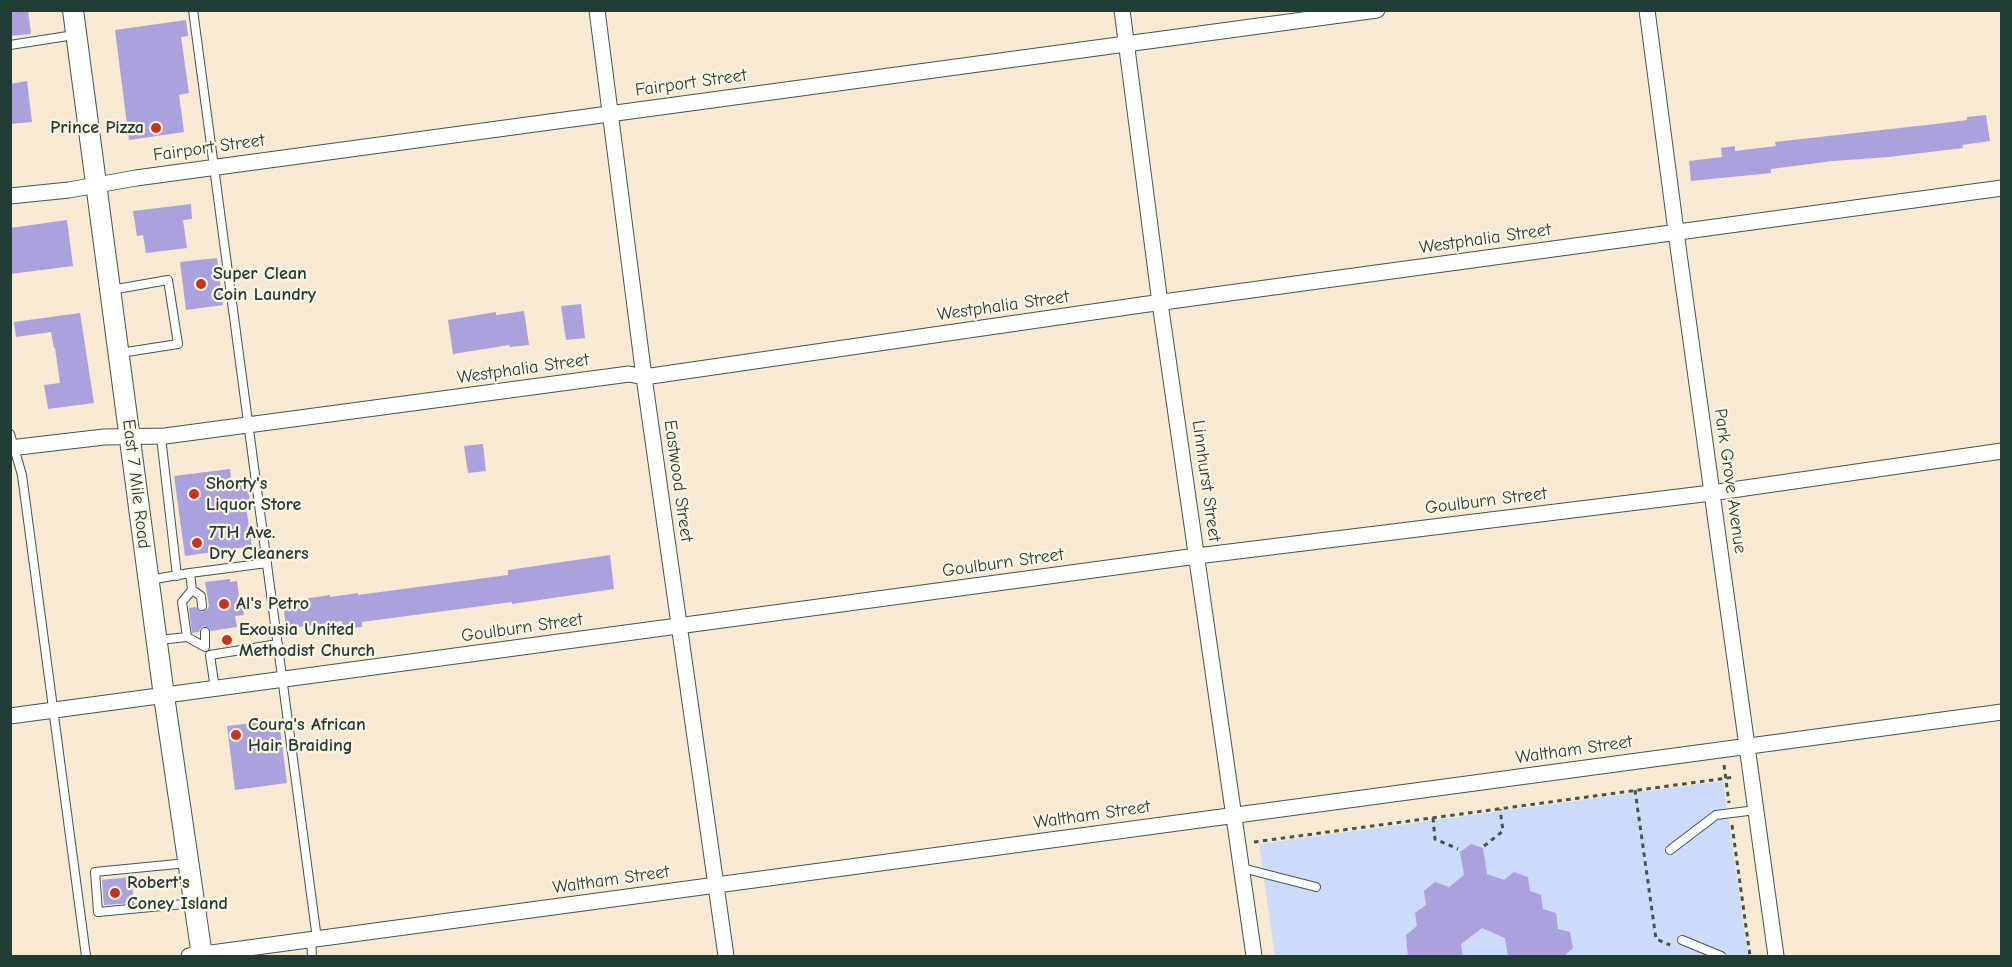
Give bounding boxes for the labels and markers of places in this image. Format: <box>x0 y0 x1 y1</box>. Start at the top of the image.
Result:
place label: Prince Pizza <box>50 117 144 139</box>
marker: Prince Pizza <box>149 121 163 135</box>
place label: Super Clean Coin Laundry <box>213 263 316 306</box>
marker: Super Clean Coin Laundry <box>194 277 208 291</box>
place label: Shorty's Liquor Store <box>206 473 301 516</box>
marker: Shorty's Liquor Store <box>187 487 201 501</box>
place label: 7TH Ave. Dry Cleaners <box>209 522 309 564</box>
marker: 7TH Ave. Dry Cleaners <box>190 536 204 550</box>
place label: Al's Petro <box>236 593 309 615</box>
marker: Al's Petro <box>217 597 231 611</box>
place label: Exousia United Methodist Church <box>239 619 375 662</box>
marker: Exousia United Methodist Church <box>220 633 234 647</box>
place label: Coura's African Hair Braiding <box>248 714 366 756</box>
marker: Coura's African Hair Braiding <box>229 728 243 742</box>
place label: Robert's Coney Island <box>127 872 228 914</box>
marker: Robert's Coney Island <box>108 886 122 900</box>

